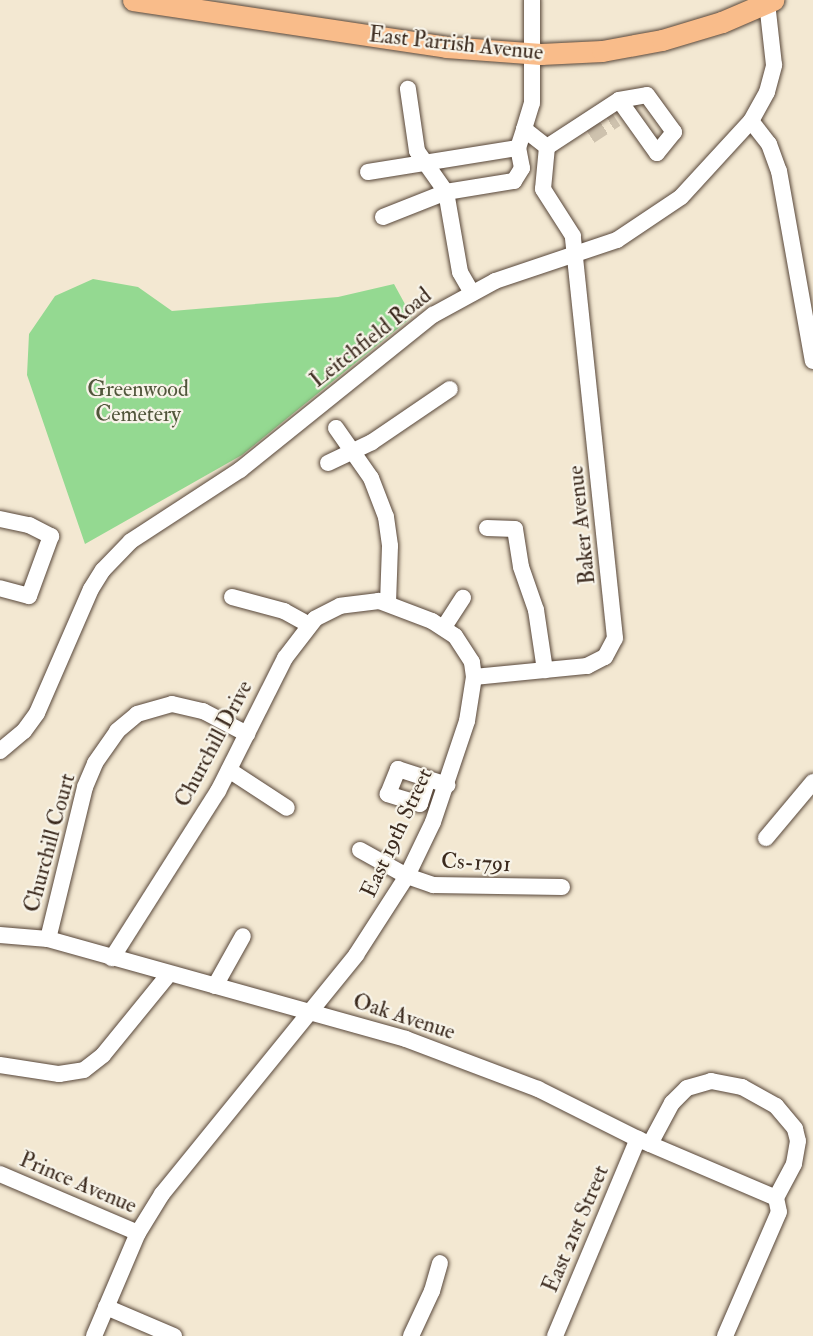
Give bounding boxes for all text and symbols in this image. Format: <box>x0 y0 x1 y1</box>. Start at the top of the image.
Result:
street label: East Parrish Avenue <box>368 22 544 66</box>
street label: Leitchfield Road <box>305 282 437 394</box>
park label: Greenwood Cemetery <box>87 376 189 428</box>
street label: Baker Avenue <box>563 464 601 586</box>
street label: Churchill Drive <box>170 676 258 812</box>
street label: East 19th Street <box>356 764 438 902</box>
street label: Churchill Court <box>19 771 81 915</box>
street label: Cs-1791 <box>440 848 512 878</box>
street label: Oak Avenue <box>350 988 458 1046</box>
street label: Prince Avenue <box>16 1147 140 1219</box>
street label: East 21st Street <box>537 1161 615 1297</box>

